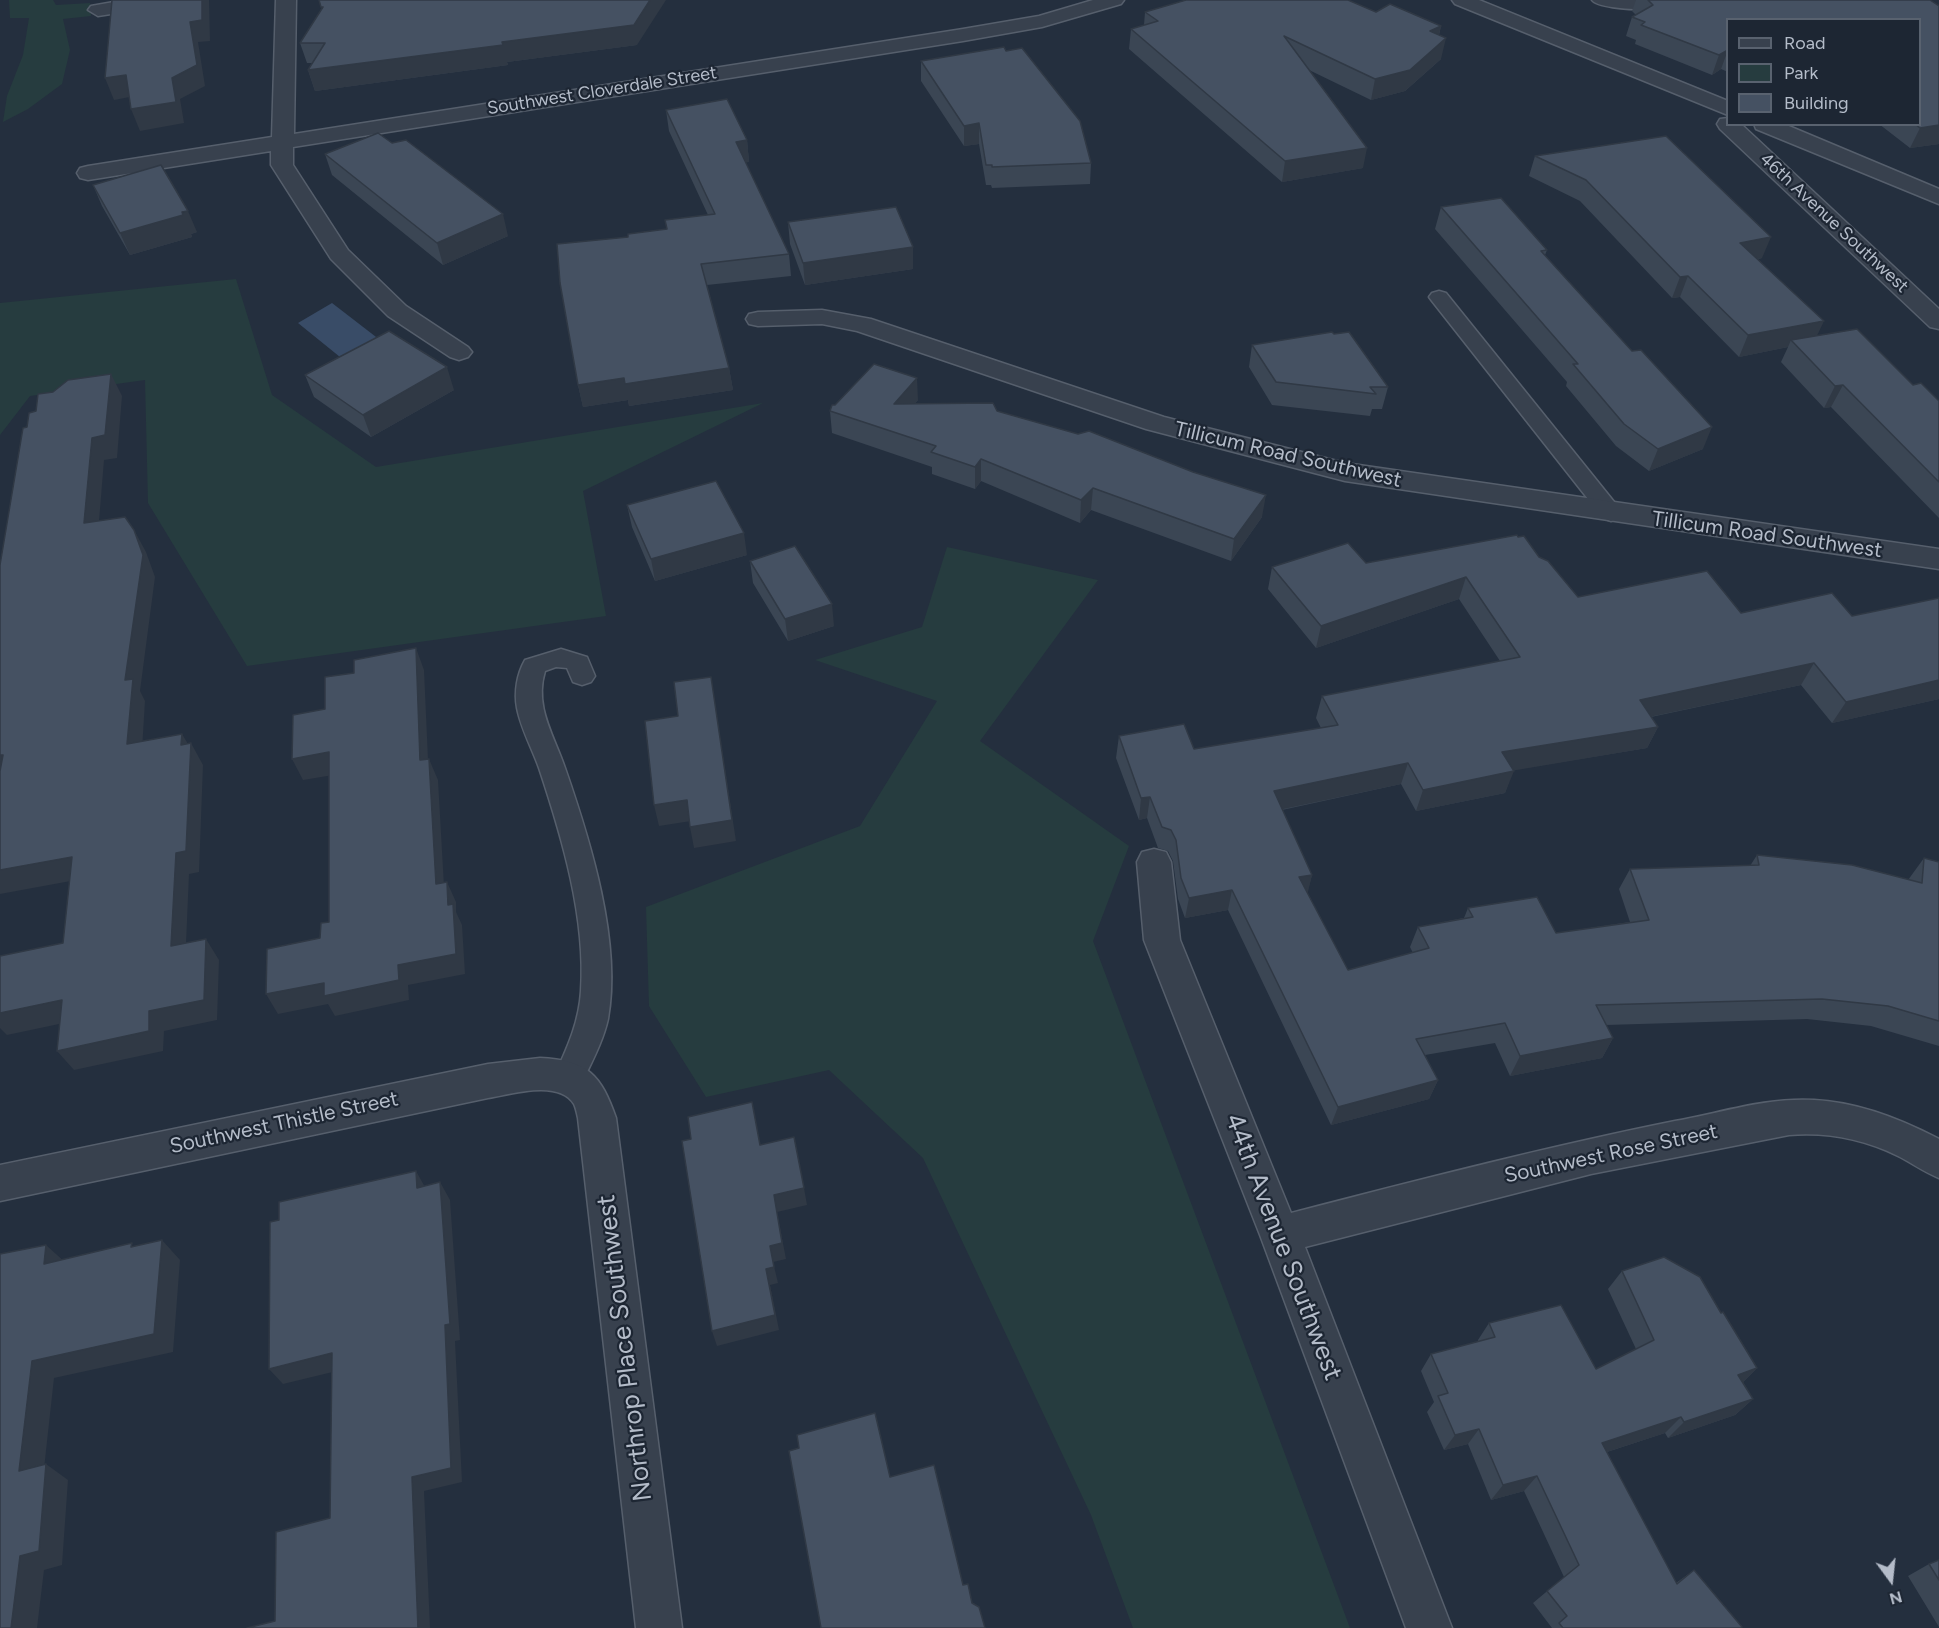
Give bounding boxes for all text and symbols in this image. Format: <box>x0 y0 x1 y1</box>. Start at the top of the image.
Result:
legend <box>1726 18 1921 126</box>
text: Road <box>1784 32 1825 54</box>
street label: Southwest Cloverdale Street <box>486 62 718 120</box>
text: Park <box>1784 62 1818 84</box>
text: Building <box>1784 92 1849 114</box>
street label: 46th Avenue Southwest <box>1755 149 1913 297</box>
street label: Tillicum Road Southwest <box>1172 417 1404 493</box>
street label: Tillicum Road Southwest <box>1650 506 1884 564</box>
street label: Southwest Thistle Street <box>167 1086 401 1160</box>
street label: 44th Avenue Southwest <box>1218 1109 1348 1385</box>
street label: Southwest Rose Street <box>1502 1119 1720 1189</box>
street label: Northrop Place Southwest <box>591 1193 659 1503</box>
north arrow <box>1861 1550 1921 1610</box>
text: N <box>1887 1587 1904 1609</box>

